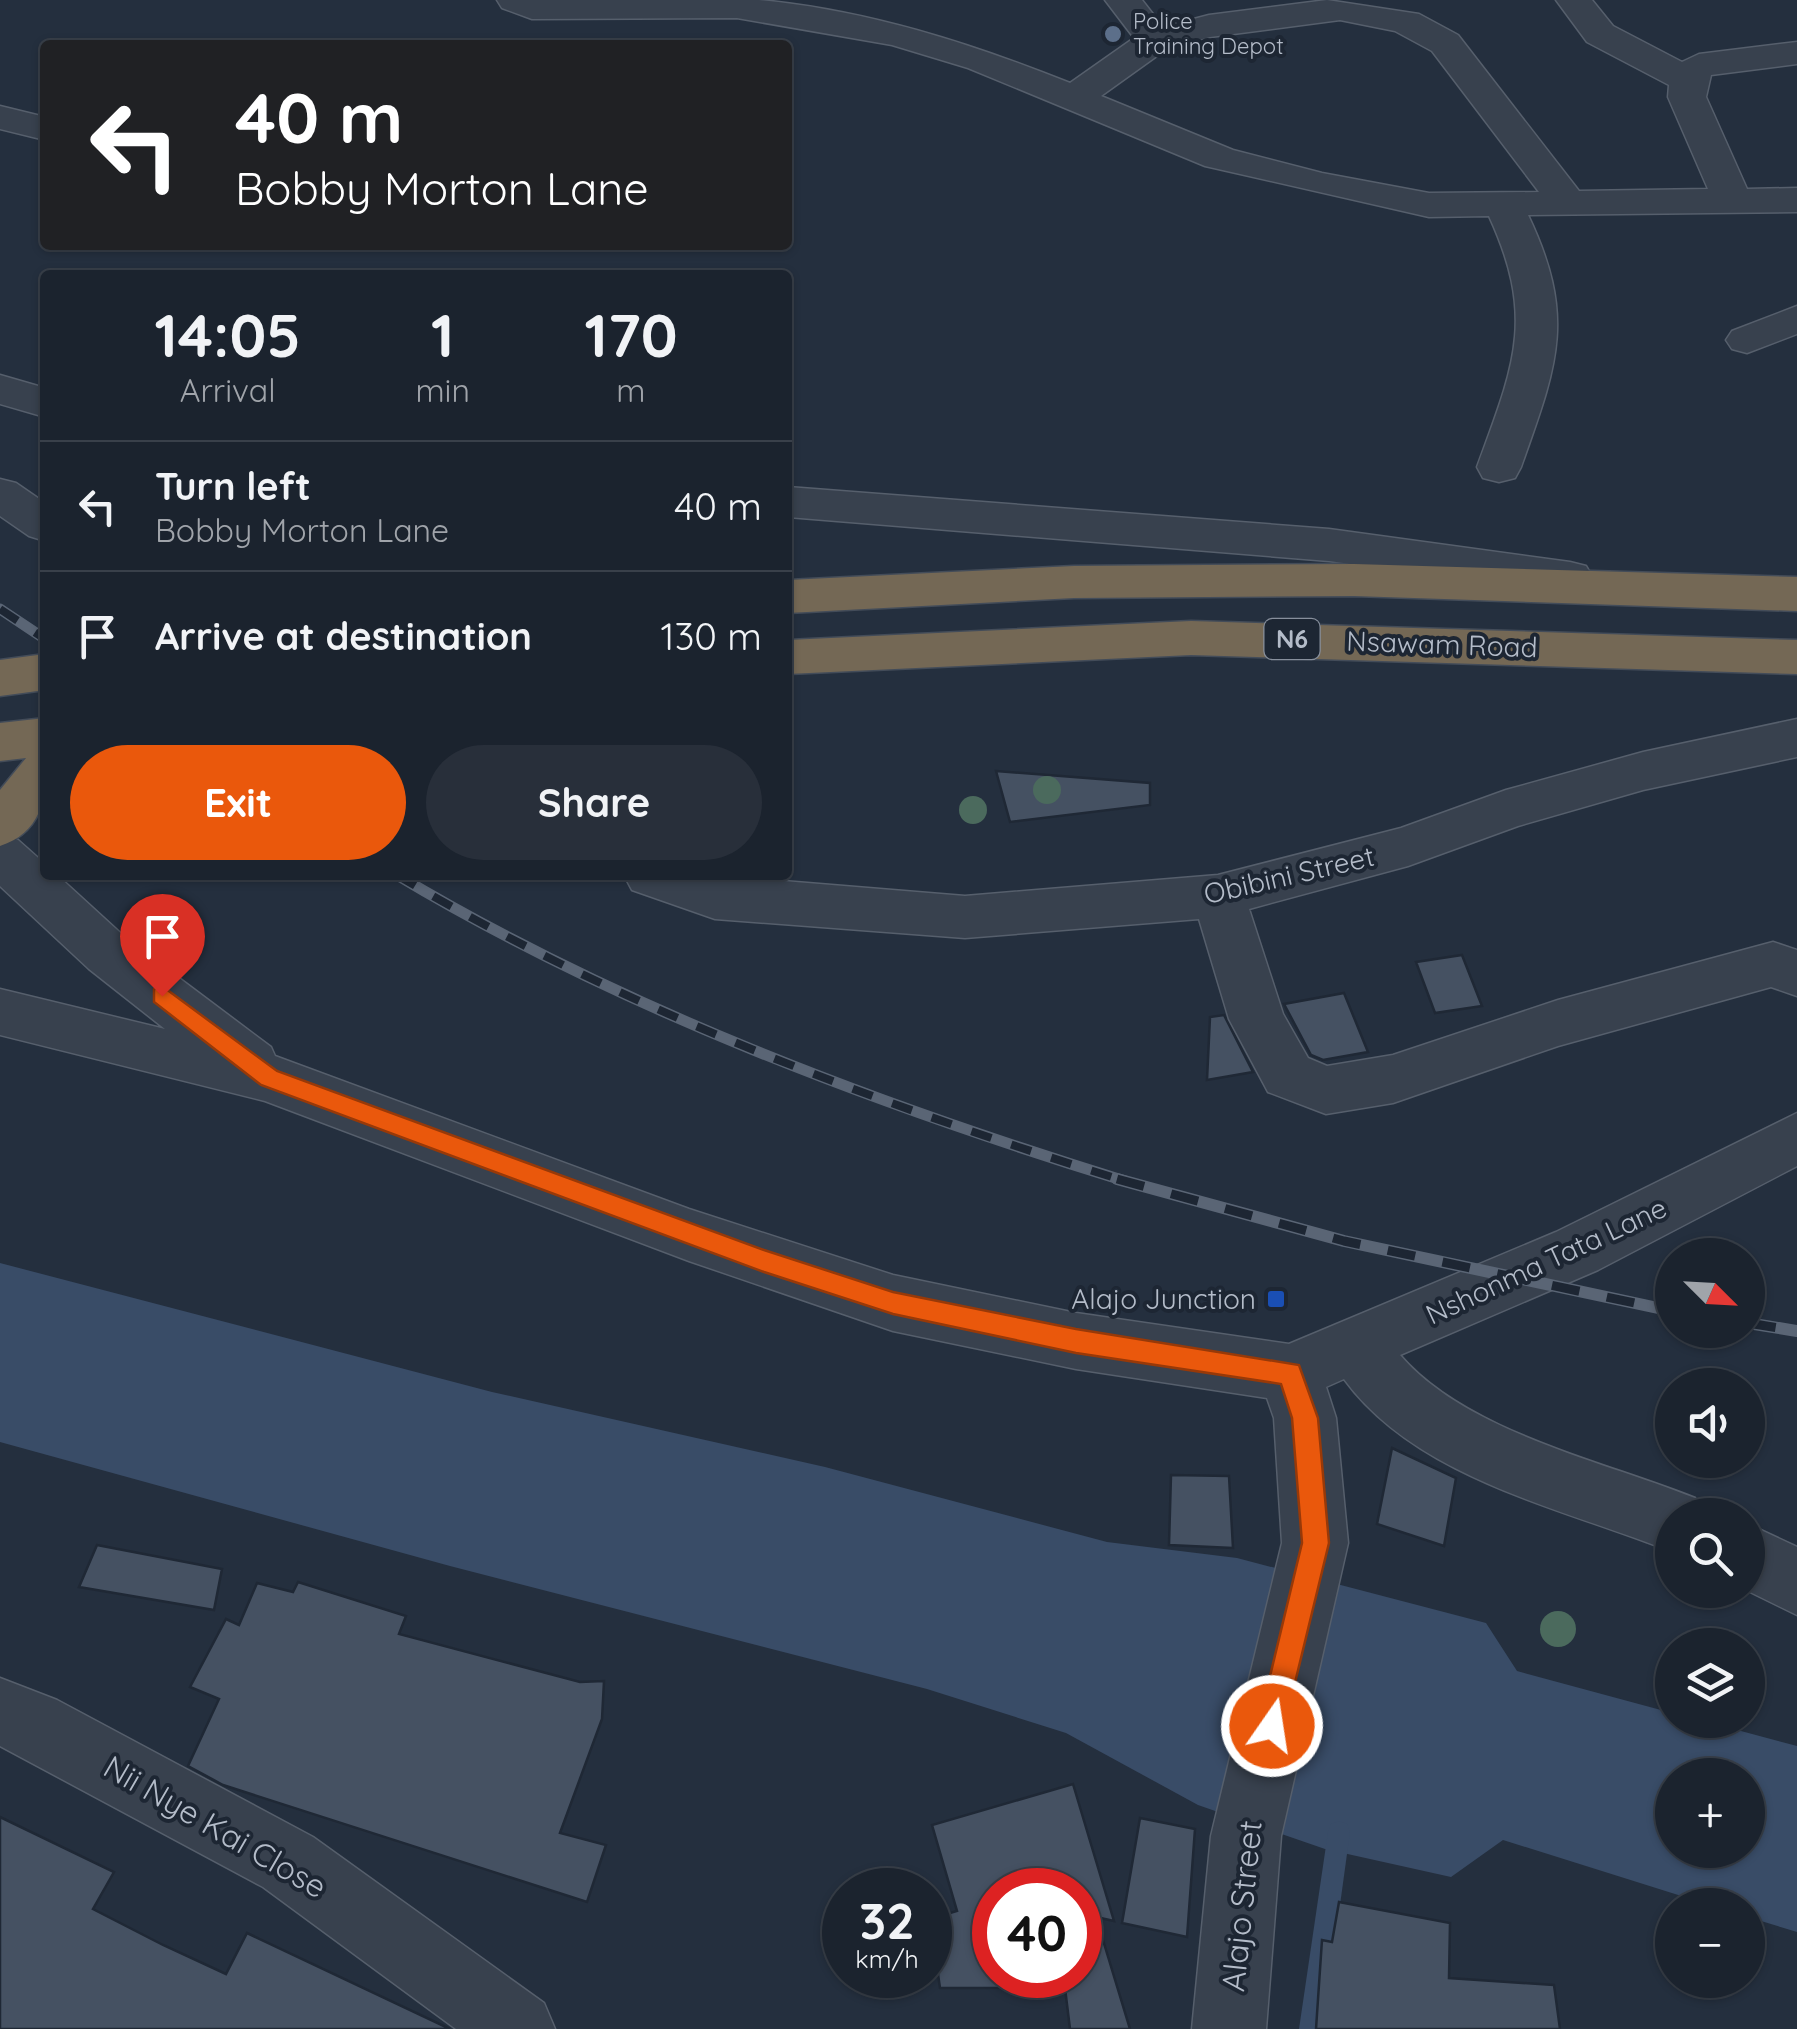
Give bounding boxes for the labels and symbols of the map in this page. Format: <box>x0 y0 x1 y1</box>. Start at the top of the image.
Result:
place label: Police Training Depot <box>1133 7 1284 60</box>
marker: Police Training Depot <box>1102 23 1124 45</box>
road number: N6 <box>1264 619 1320 659</box>
street label: Nsawam Road <box>1346 623 1538 664</box>
street label: Obibini Street <box>1200 838 1377 911</box>
pin <box>120 894 205 997</box>
street label: Nshonma Tata Lane <box>1420 1189 1672 1332</box>
north arrow <box>1655 1238 1765 1348</box>
place label: Alajo Junction <box>1071 1281 1256 1316</box>
marker: Alajo Junction <box>1265 1288 1287 1310</box>
position arrow <box>1220 1674 1324 1778</box>
street label: Nii Nye Kai Close <box>97 1746 334 1906</box>
street label: Alajo Street <box>1212 1818 1270 1993</box>
speed limit sign: 40 <box>972 1868 1102 1998</box>

